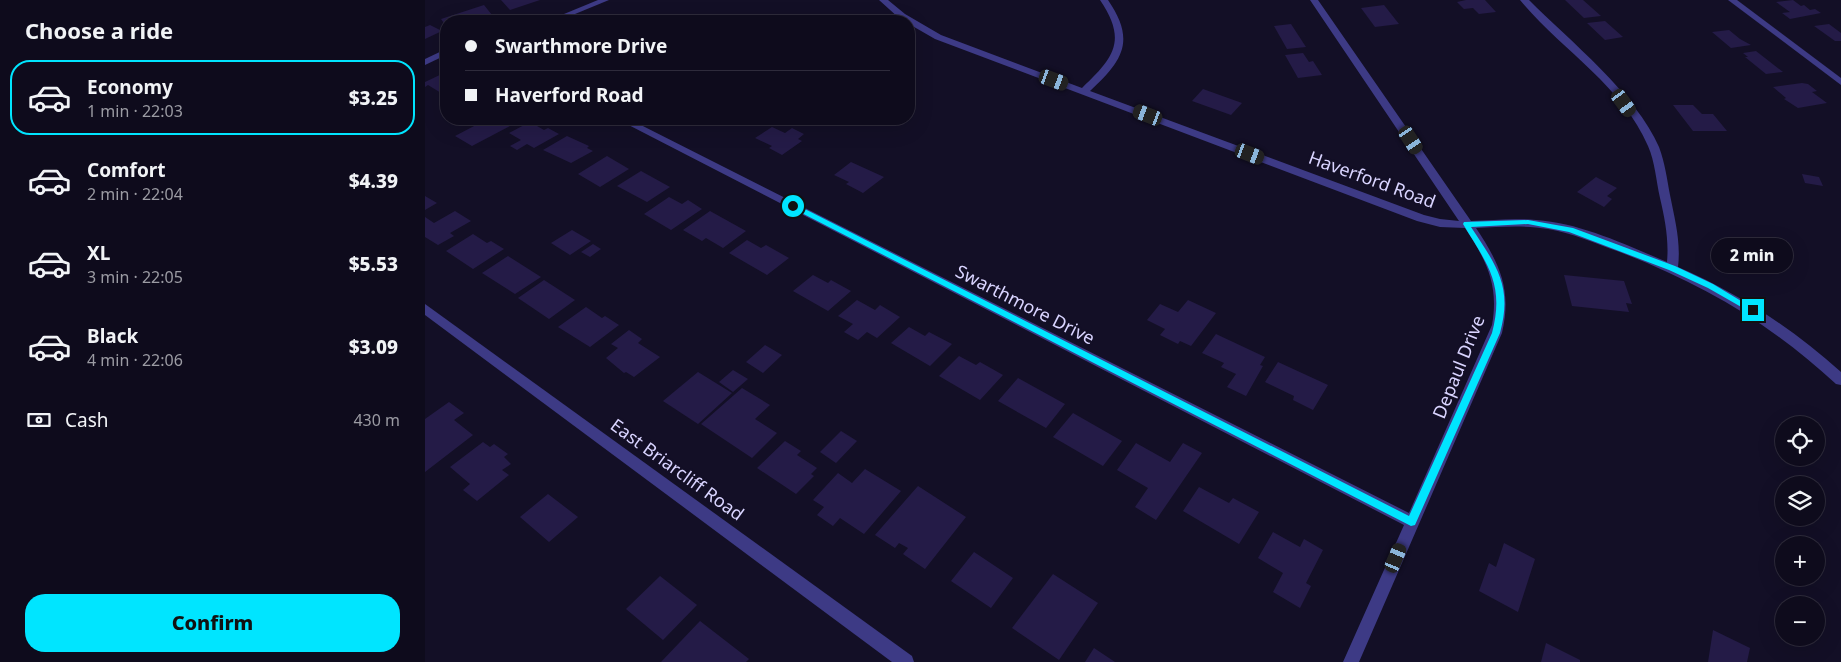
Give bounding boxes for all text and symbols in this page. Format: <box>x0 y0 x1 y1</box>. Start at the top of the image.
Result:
text: Choose a ride <box>25 15 173 45</box>
text: Swarthmore Drive <box>495 33 667 59</box>
car <box>1037 68 1070 92</box>
text: Economy <box>87 74 173 100</box>
icon: car <box>27 75 72 120</box>
text: Haverford Road <box>495 82 644 108</box>
text: $3.25 <box>349 85 398 111</box>
car <box>1609 86 1638 120</box>
text: 1 min · 22:03 <box>87 100 183 122</box>
car <box>1131 103 1164 127</box>
car <box>1396 123 1425 157</box>
car <box>1233 142 1266 166</box>
street label: Haverford Road <box>1306 145 1439 213</box>
text: Comfort <box>87 157 166 183</box>
icon: car <box>27 158 72 203</box>
text: $4.39 <box>349 168 398 194</box>
text: 2 min · 22:04 <box>87 183 183 205</box>
route start <box>782 195 804 217</box>
callout: 2 min <box>1712 238 1794 272</box>
text: XL <box>87 240 110 266</box>
icon: car <box>27 241 72 286</box>
text: 2 min <box>1730 244 1774 266</box>
text: $5.53 <box>349 251 398 277</box>
street label: Swarthmore Drive <box>952 259 1099 350</box>
text: 3 min · 22:05 <box>87 266 183 288</box>
route end <box>1742 299 1764 321</box>
street label: Depaul Drive <box>1426 311 1490 422</box>
text: Black <box>87 323 138 349</box>
icon: car <box>27 324 72 369</box>
text: $3.09 <box>349 334 398 360</box>
text: 4 min · 22:06 <box>87 349 183 371</box>
icon: cash <box>25 406 53 434</box>
text: Cash <box>65 407 109 433</box>
text: 430 m <box>353 409 400 431</box>
street label: East Briarcliff Road <box>606 413 749 526</box>
map controls <box>1775 416 1825 646</box>
button: locate <box>1775 416 1825 466</box>
button: layers <box>1775 476 1825 526</box>
button: + <box>1775 536 1825 586</box>
car <box>1383 541 1408 575</box>
button: Confirm <box>25 594 400 652</box>
button: − <box>1775 596 1825 646</box>

